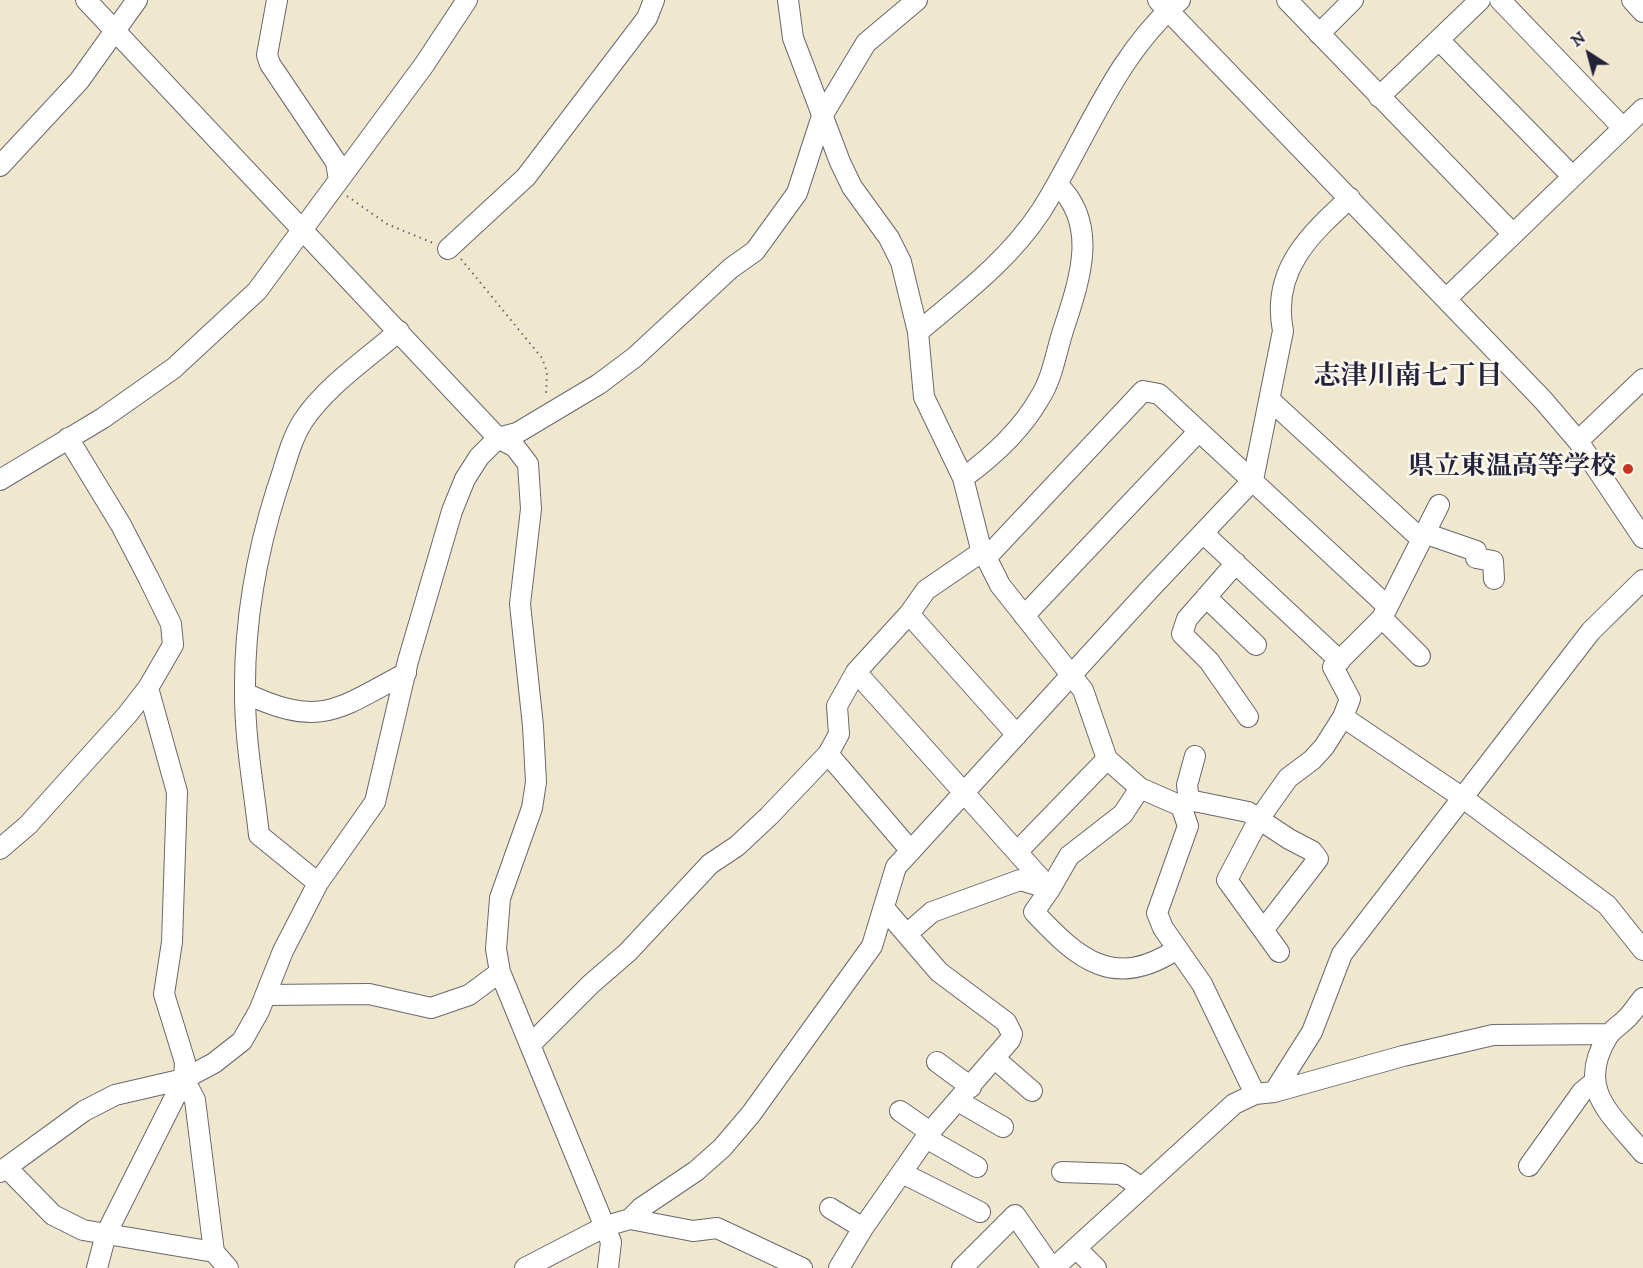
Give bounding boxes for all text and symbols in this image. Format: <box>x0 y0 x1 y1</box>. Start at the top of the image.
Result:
north arrow <box>1559 24 1619 84</box>
text: N <box>1567 27 1590 51</box>
district label: 志津川南七丁目 <box>1314 362 1502 394</box>
place label: 県立東温高等学校 <box>1408 453 1616 485</box>
marker: 県立東温高等学校 <box>1621 462 1635 476</box>

